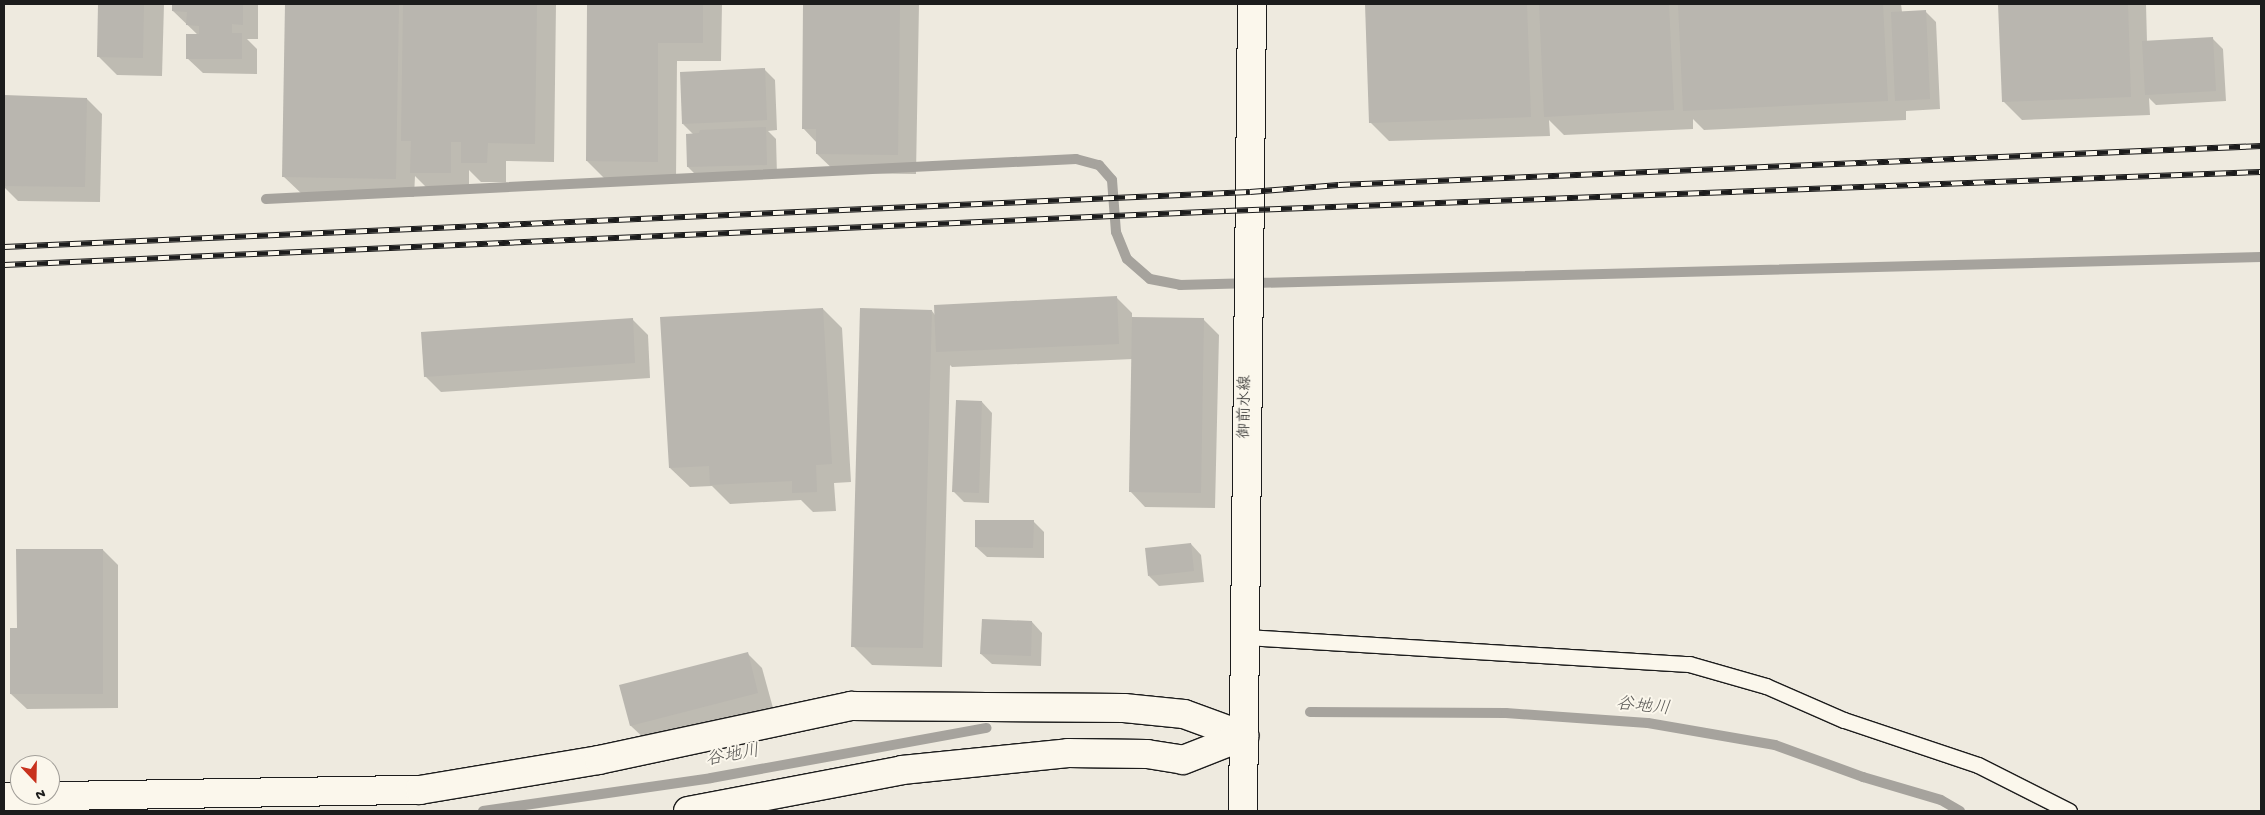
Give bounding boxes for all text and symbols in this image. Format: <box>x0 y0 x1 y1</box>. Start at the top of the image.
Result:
street label: 御前水線 <box>1237 375 1257 439</box>
water label: 谷地川 <box>1615 694 1671 722</box>
water label: 谷地川 <box>705 742 761 772</box>
north arrow <box>10 755 60 805</box>
text: N <box>33 784 48 803</box>

